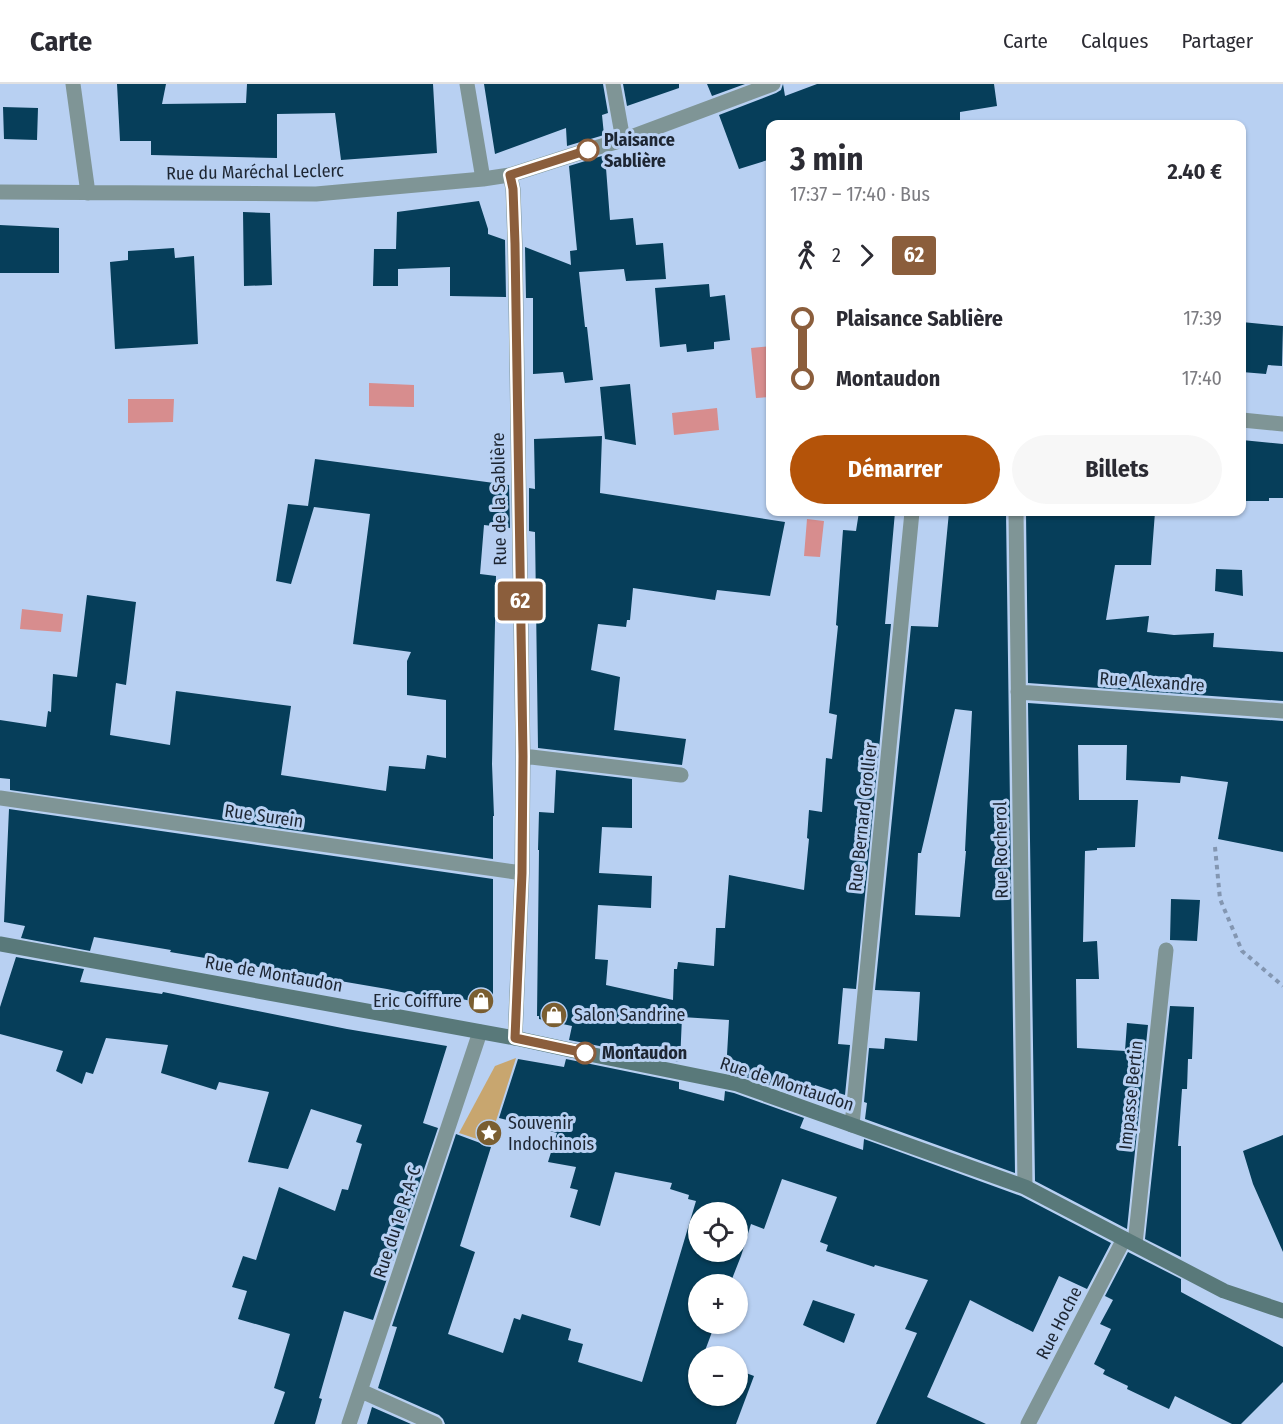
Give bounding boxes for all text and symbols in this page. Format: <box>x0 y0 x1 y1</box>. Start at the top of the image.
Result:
text: Carte <box>30 25 92 58</box>
text: Carte <box>1003 28 1048 54</box>
text: Calques <box>1081 28 1148 54</box>
text: Partager <box>1181 28 1253 54</box>
place label: Plaisance Sablière <box>604 129 675 172</box>
marker: Plaisance Sablière <box>577 139 599 161</box>
text: 3 min <box>790 139 864 179</box>
text: 2.40 € <box>1168 158 1222 185</box>
street label: Rue du Maréchal Leclerc <box>166 159 344 185</box>
text: 17:37 – 17:40 · Bus <box>790 182 930 206</box>
icon: walk <box>790 239 823 272</box>
icon: forward <box>850 239 883 272</box>
text: 62 <box>904 242 924 268</box>
text: 2 <box>832 243 841 267</box>
text: Plaisance Sablière <box>836 305 1003 332</box>
text: 17:39 <box>1183 306 1222 330</box>
text: Montaudon <box>836 365 940 392</box>
text: 17:40 <box>1182 366 1222 390</box>
street label: Rue de la Sablière <box>487 432 511 566</box>
button: Démarrer <box>790 435 1000 504</box>
button: Billets <box>1012 435 1222 504</box>
line badge: 62 <box>493 582 547 620</box>
text: 62 <box>510 588 530 614</box>
street label: Rue Alexandre <box>1099 667 1205 697</box>
street label: Rue Bernard Grollier <box>844 741 882 893</box>
street label: Rue Surein <box>223 800 305 832</box>
street label: Rue Rocherol <box>989 801 1013 899</box>
street label: Rue de Montaudon <box>203 951 345 997</box>
shop icon: Eric Coiffure <box>466 986 496 1016</box>
place label: Eric Coiffure <box>373 990 462 1012</box>
shop icon: Salon Sandrine <box>539 1000 569 1030</box>
place label: Salon Sandrine <box>574 1004 686 1026</box>
street label: Impasse Bertin <box>1114 1039 1148 1151</box>
marker: Montaudon <box>574 1042 596 1064</box>
place label: Montaudon <box>602 1042 687 1064</box>
street label: Rue de Montaudon <box>717 1052 857 1116</box>
place label: Souvenir Indochinois <box>508 1112 595 1155</box>
place icon: Souvenir Indochinois <box>474 1118 504 1148</box>
street label: Rue du 1e R-A-C <box>369 1163 425 1281</box>
map controls <box>688 1202 748 1406</box>
button: locate <box>688 1202 748 1262</box>
button: + <box>688 1274 748 1334</box>
street label: Rue Hoche <box>1031 1283 1087 1363</box>
button: − <box>688 1346 748 1406</box>

